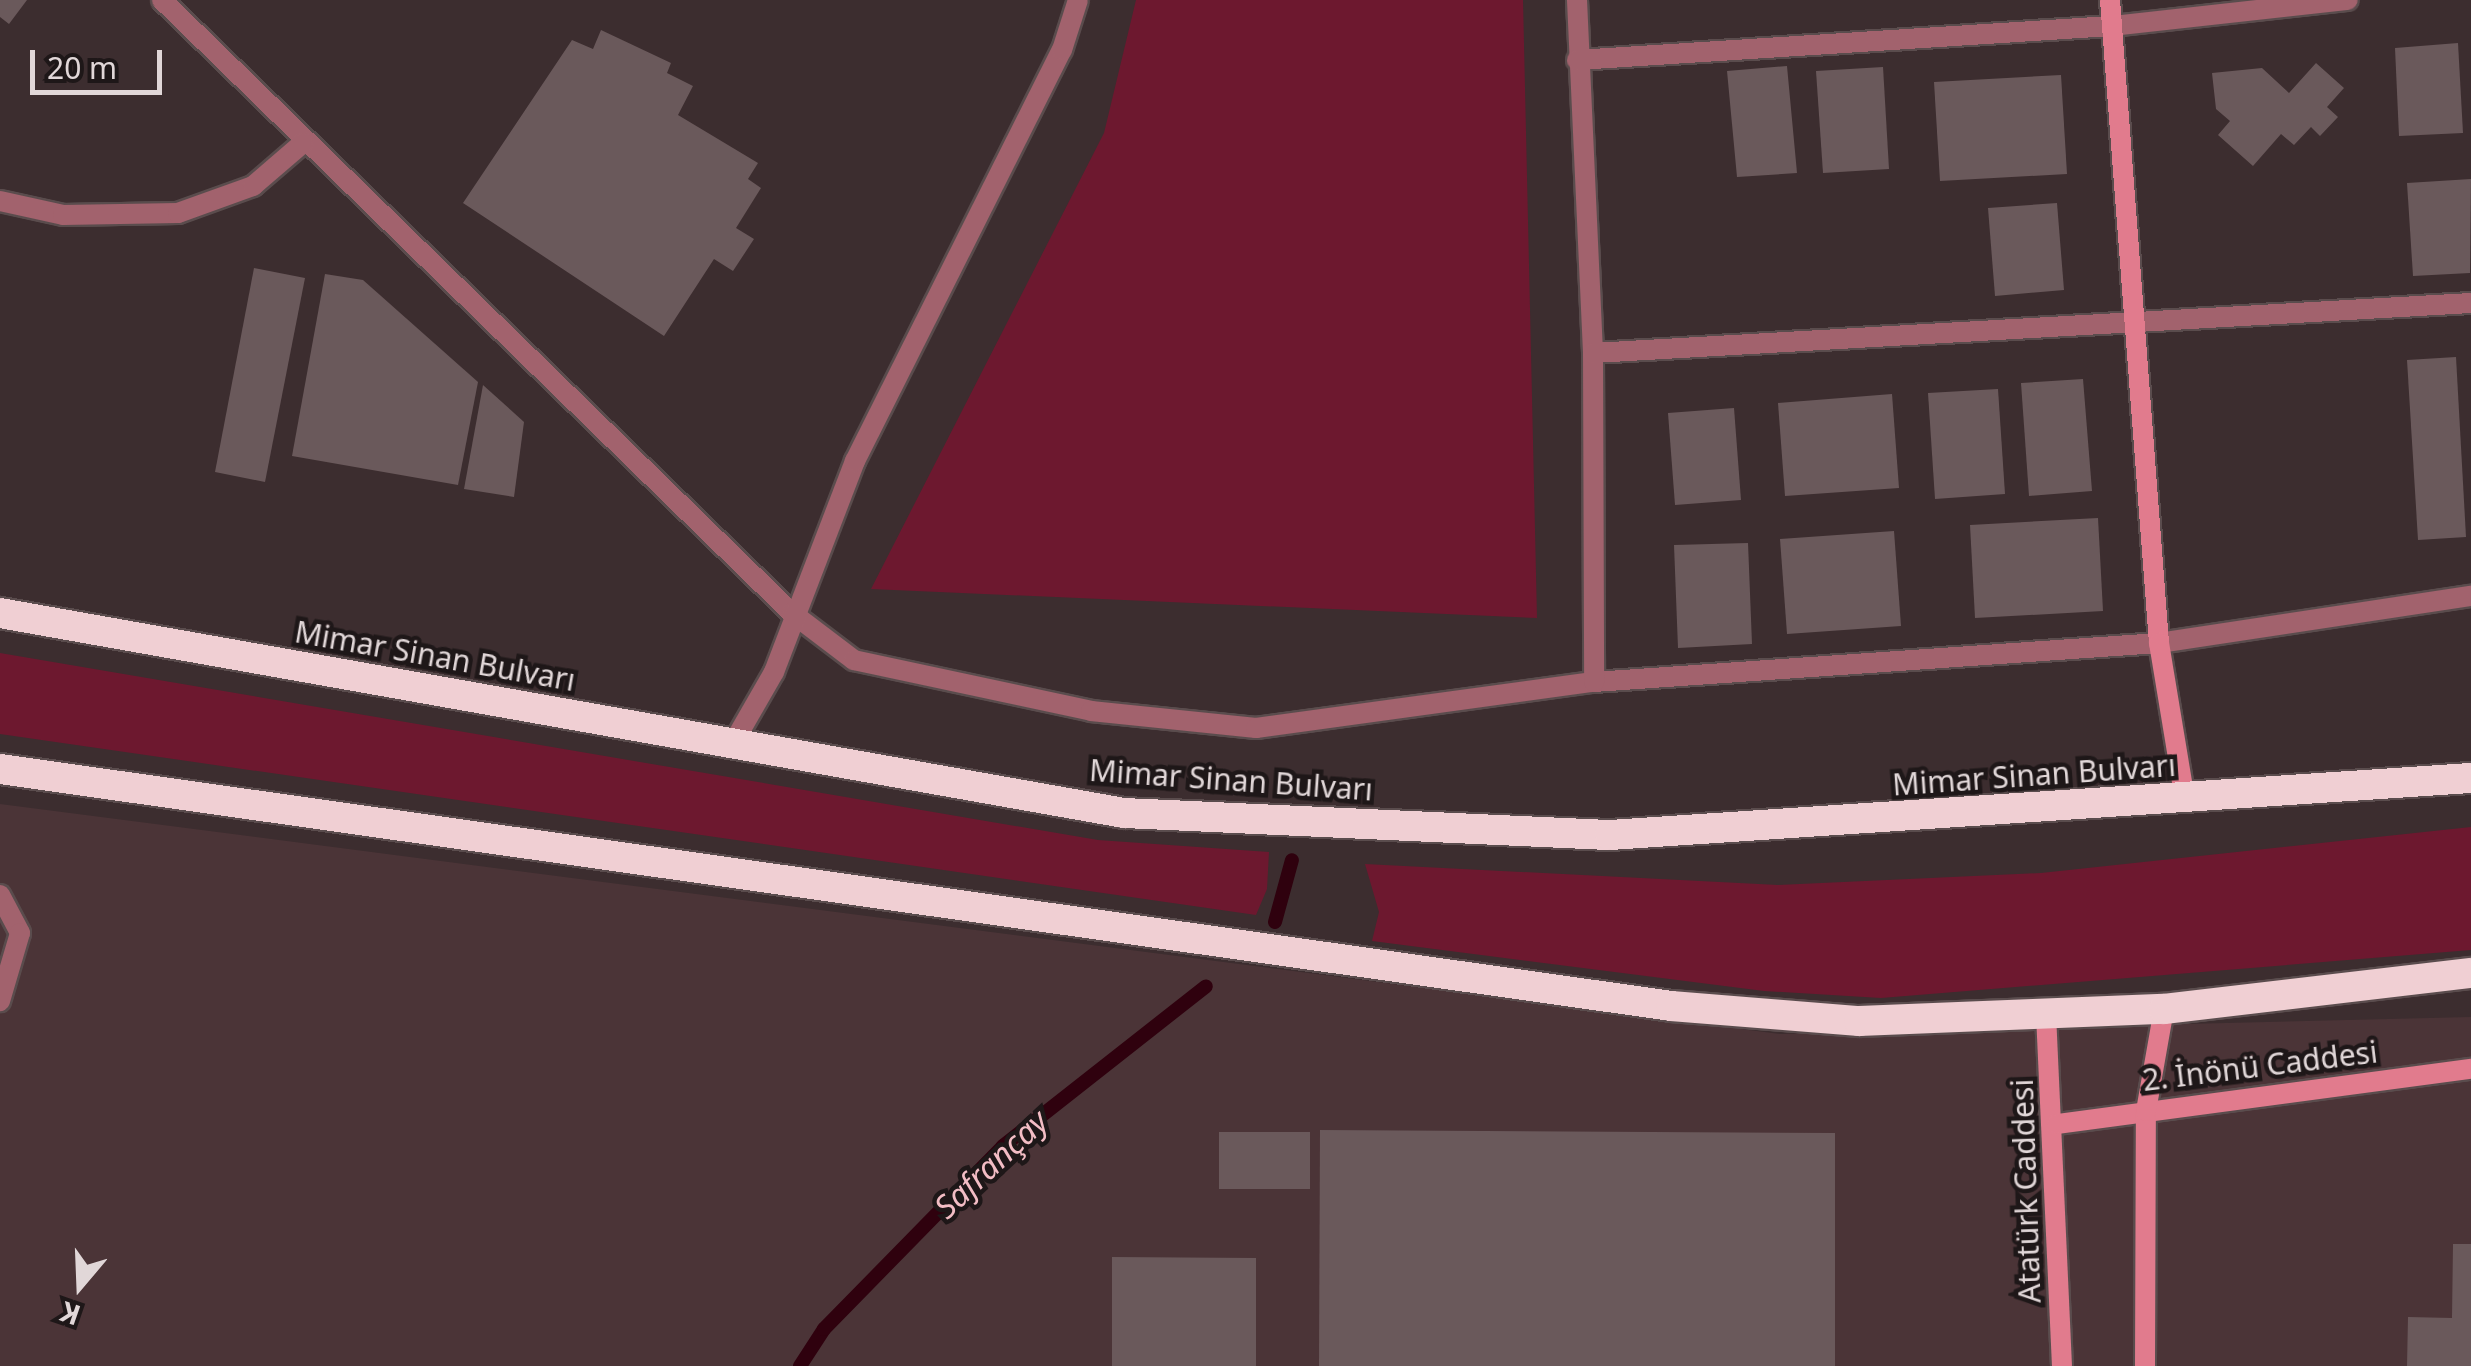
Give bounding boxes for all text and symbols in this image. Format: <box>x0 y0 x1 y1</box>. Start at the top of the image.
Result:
scale bar <box>35 30 168 92</box>
text: 20 m <box>47 47 117 88</box>
street label: Mimar Sinan Bulvarı <box>292 614 578 698</box>
street label: Mimar Sinan Bulvarı <box>1891 747 2177 803</box>
street label: Mimar Sinan Bulvarı <box>1088 752 1374 808</box>
street label: 2. İnönü Caddesi <box>2140 1034 2380 1098</box>
street label: Atatürk Caddesi <box>2004 1078 2048 1304</box>
water label: Safrançay <box>926 1102 1056 1226</box>
north arrow <box>30 1236 130 1336</box>
text: K <box>55 1293 85 1335</box>

